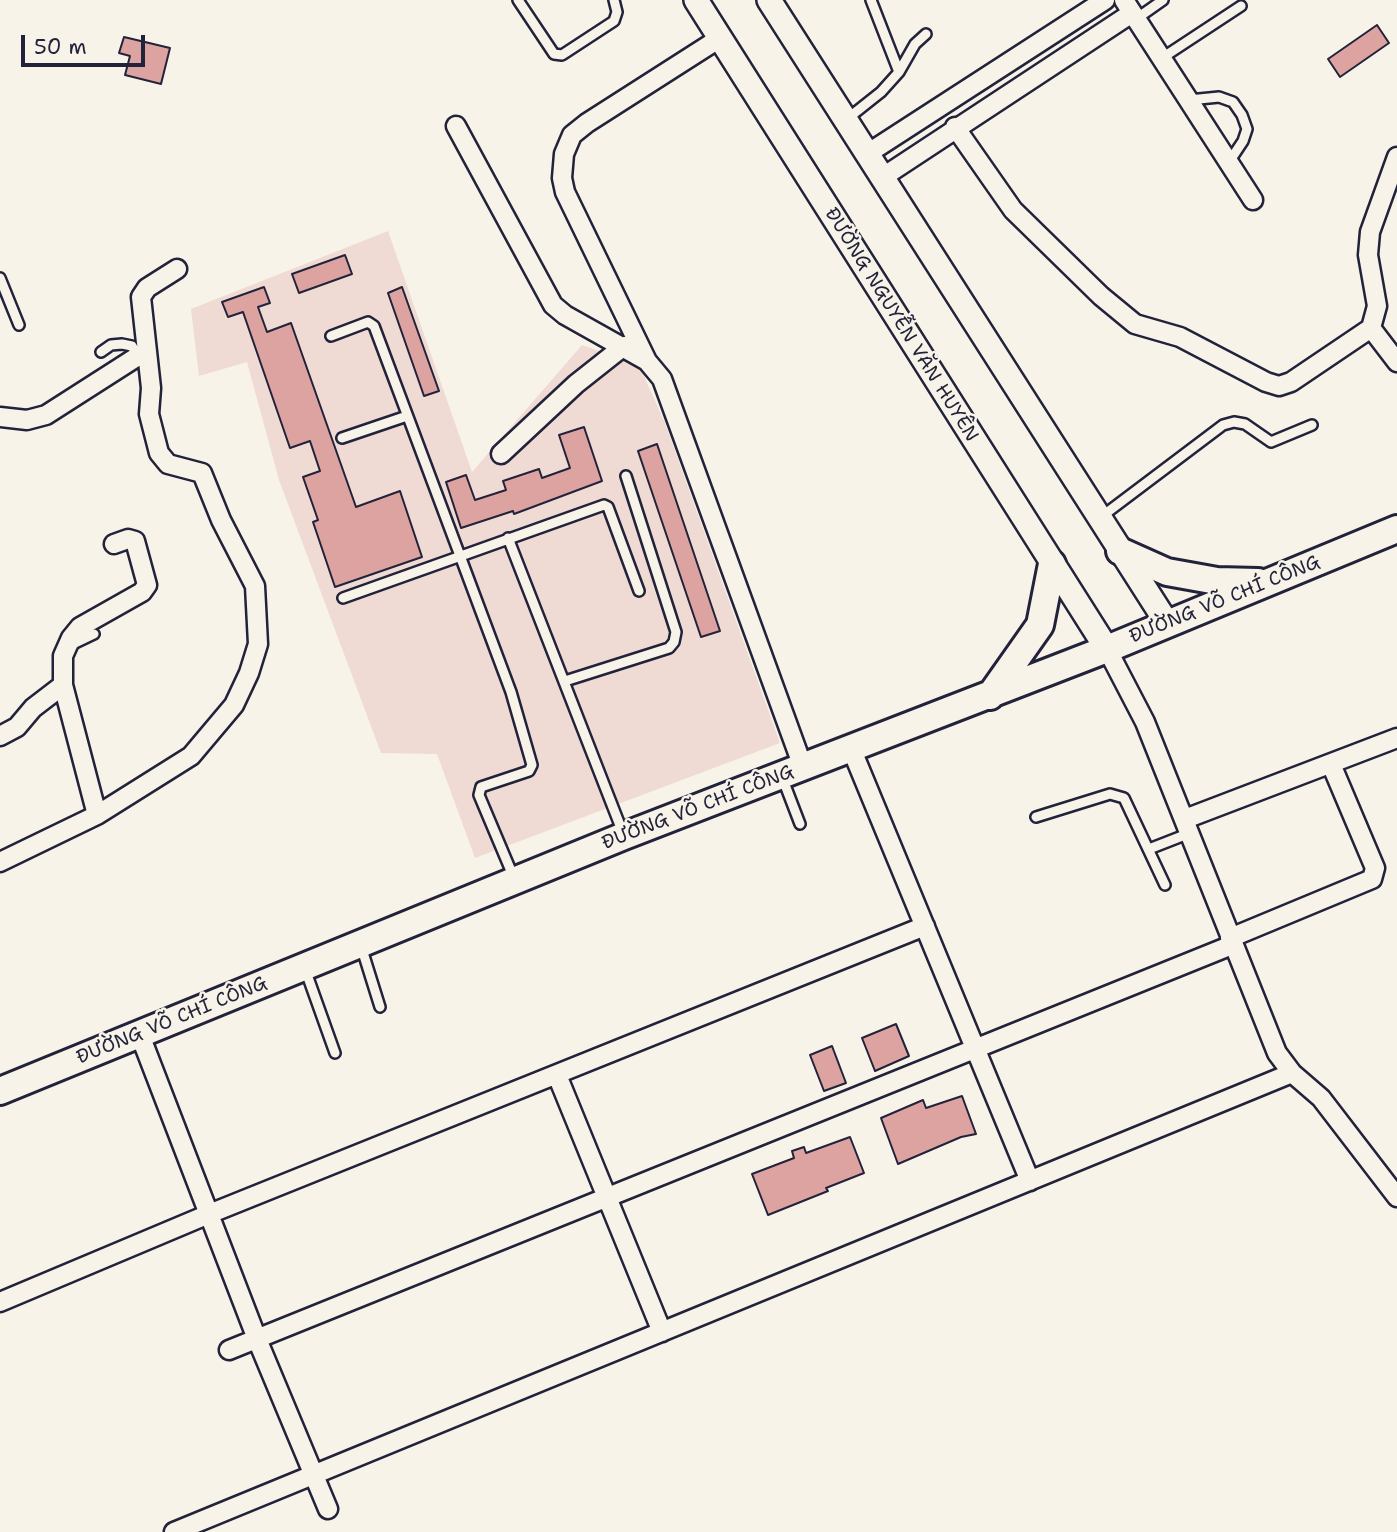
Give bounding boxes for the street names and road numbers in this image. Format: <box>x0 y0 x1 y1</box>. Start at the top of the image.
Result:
street label: ĐƯỜNG NGUYỄN VĂN HUYÊN <box>819 204 983 446</box>
street label: ĐƯỜNG VÕ CHÍ CÔNG <box>1126 551 1324 649</box>
street label: ĐƯỜNG VÕ CHÍ CÔNG <box>599 761 797 855</box>
street label: ĐƯỜNG VÕ CHÍ CÔNG <box>73 972 271 1070</box>

